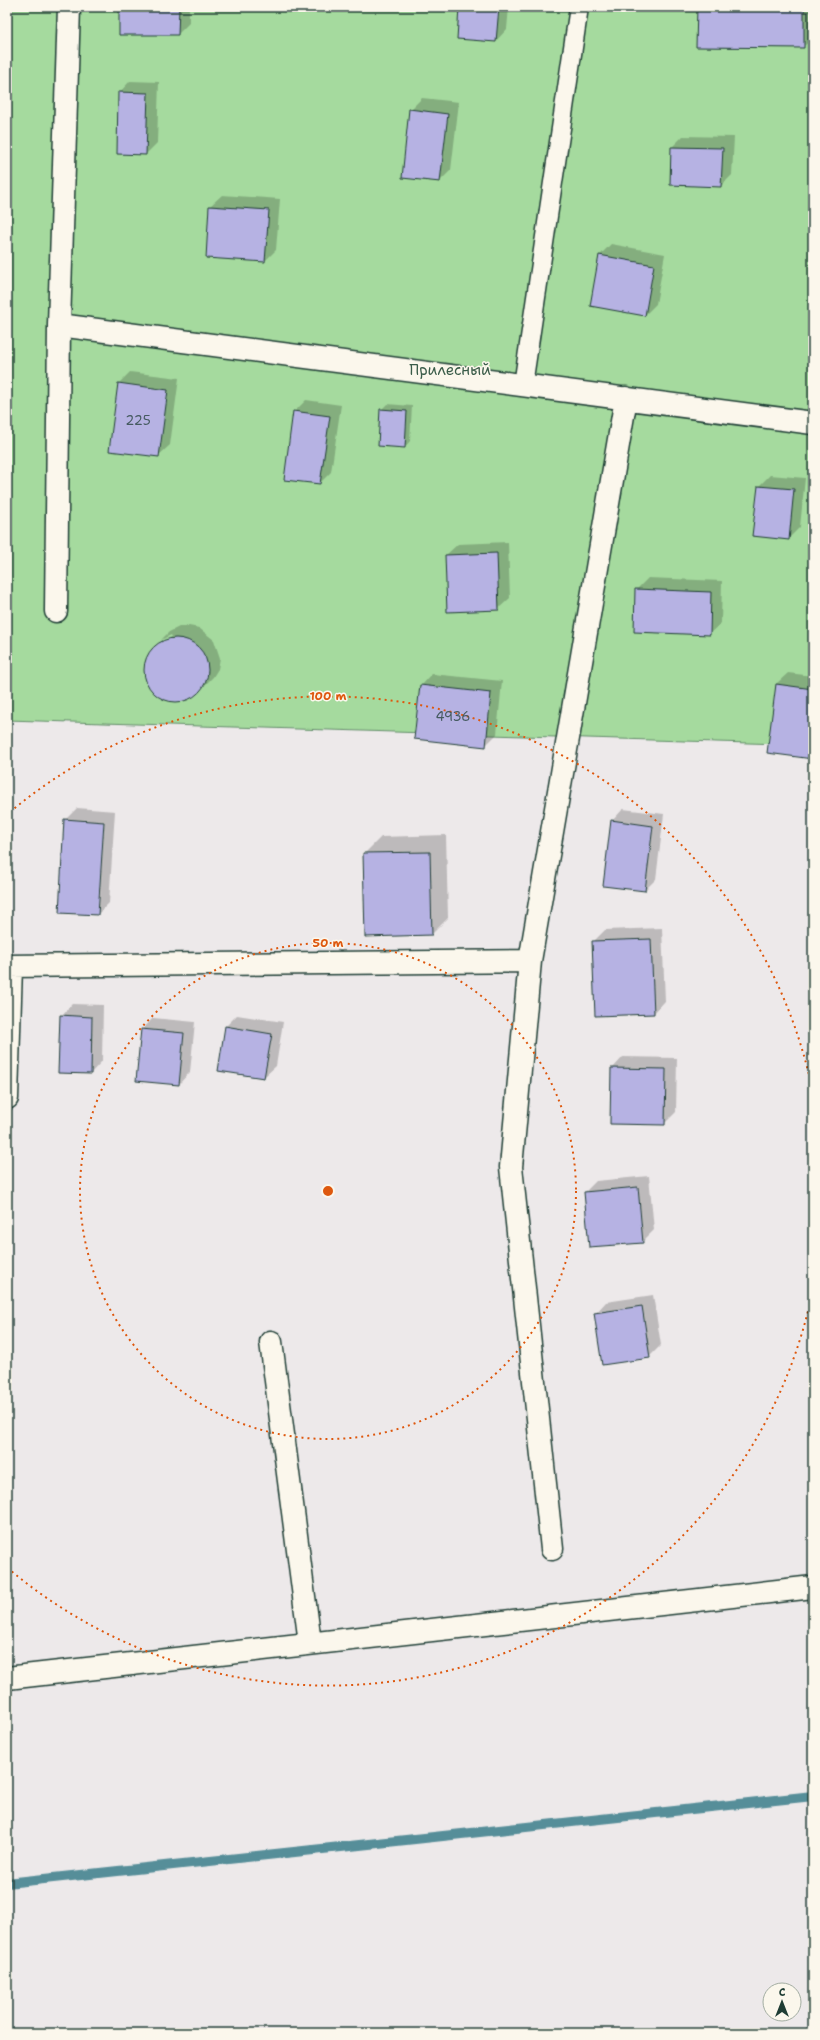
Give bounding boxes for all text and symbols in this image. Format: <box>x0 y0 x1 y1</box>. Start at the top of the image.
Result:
park label: Прилесный <box>409 360 491 380</box>
house number: 225 <box>125 412 151 429</box>
text: 100 m <box>310 688 347 704</box>
house number: 4936 <box>436 708 470 725</box>
text: 50 m <box>313 935 344 951</box>
centre of rings <box>321 1184 335 1198</box>
north arrow <box>762 1982 802 2022</box>
text: С <box>779 1985 786 2000</box>

